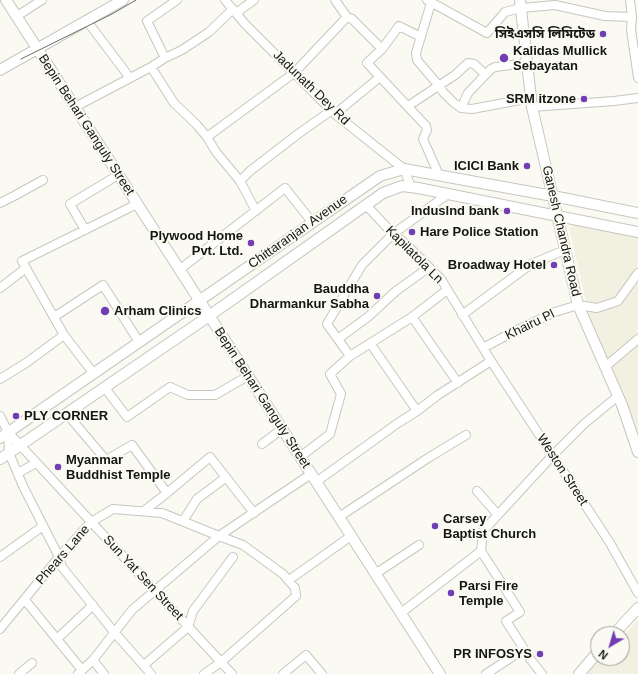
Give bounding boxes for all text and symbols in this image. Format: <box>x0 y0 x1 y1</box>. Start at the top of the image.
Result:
place label: সিইএসসি লিমিটেড <box>495 26 595 42</box>
marker: সিইএসসি লিমিটেড <box>598 29 608 39</box>
place label: Kalidas Mullick Sebayatan <box>513 43 607 74</box>
street label: Jadunath Dey Rd <box>269 47 353 129</box>
street label: Bepin Behari Ganguly Street <box>35 52 137 198</box>
marker: Kalidas Mullick Sebayatan <box>498 52 510 64</box>
place label: SRM itzone <box>506 91 576 107</box>
marker: SRM itzone <box>579 94 589 104</box>
place label: ICICI Bank <box>454 158 519 174</box>
marker: ICICI Bank <box>522 161 532 171</box>
street label: Ganesh Chandra Road <box>538 164 584 298</box>
street label: Chittaranjan Avenue <box>245 192 351 272</box>
place label: Induslnd bank <box>411 203 499 219</box>
marker: Induslnd bank <box>502 206 512 216</box>
street label: Kapilatola Ln <box>382 223 446 287</box>
place label: Hare Police Station <box>420 224 538 240</box>
marker: Hare Police Station <box>407 227 417 237</box>
place label: Plywood Home Pvt. Ltd. <box>150 228 243 259</box>
marker: Plywood Home Pvt. Ltd. <box>246 238 256 248</box>
place label: Broadway Hotel <box>448 257 546 273</box>
marker: Broadway Hotel <box>549 260 559 270</box>
place label: Bauddha Dharmankur Sabha <box>250 281 369 312</box>
marker: Bauddha Dharmankur Sabha <box>372 291 382 301</box>
place label: Arham Clinics <box>114 303 201 319</box>
marker: Arham Clinics <box>99 305 111 317</box>
street label: Khairu Pl <box>503 306 557 344</box>
street label: Bepin Behari Ganguly Street <box>211 325 313 471</box>
place label: PLY CORNER <box>24 408 108 424</box>
marker: PLY CORNER <box>11 411 21 421</box>
street label: Weston Street <box>533 431 591 509</box>
place label: Myanmar Buddhist Temple <box>66 452 170 483</box>
marker: Myanmar Buddhist Temple <box>53 462 63 472</box>
place label: Carsey Baptist Church <box>443 511 536 542</box>
marker: Carsey Baptist Church <box>430 521 440 531</box>
street label: Phears Lane <box>33 522 93 588</box>
street label: Sun Yat Sen Street <box>100 532 186 624</box>
place label: Parsi Fire Temple <box>459 578 518 609</box>
marker: Parsi Fire Temple <box>446 588 456 598</box>
north arrow <box>590 626 630 666</box>
place label: PR INFOSYS <box>453 646 532 662</box>
text: N <box>596 647 610 662</box>
marker: PR INFOSYS <box>535 649 545 659</box>

